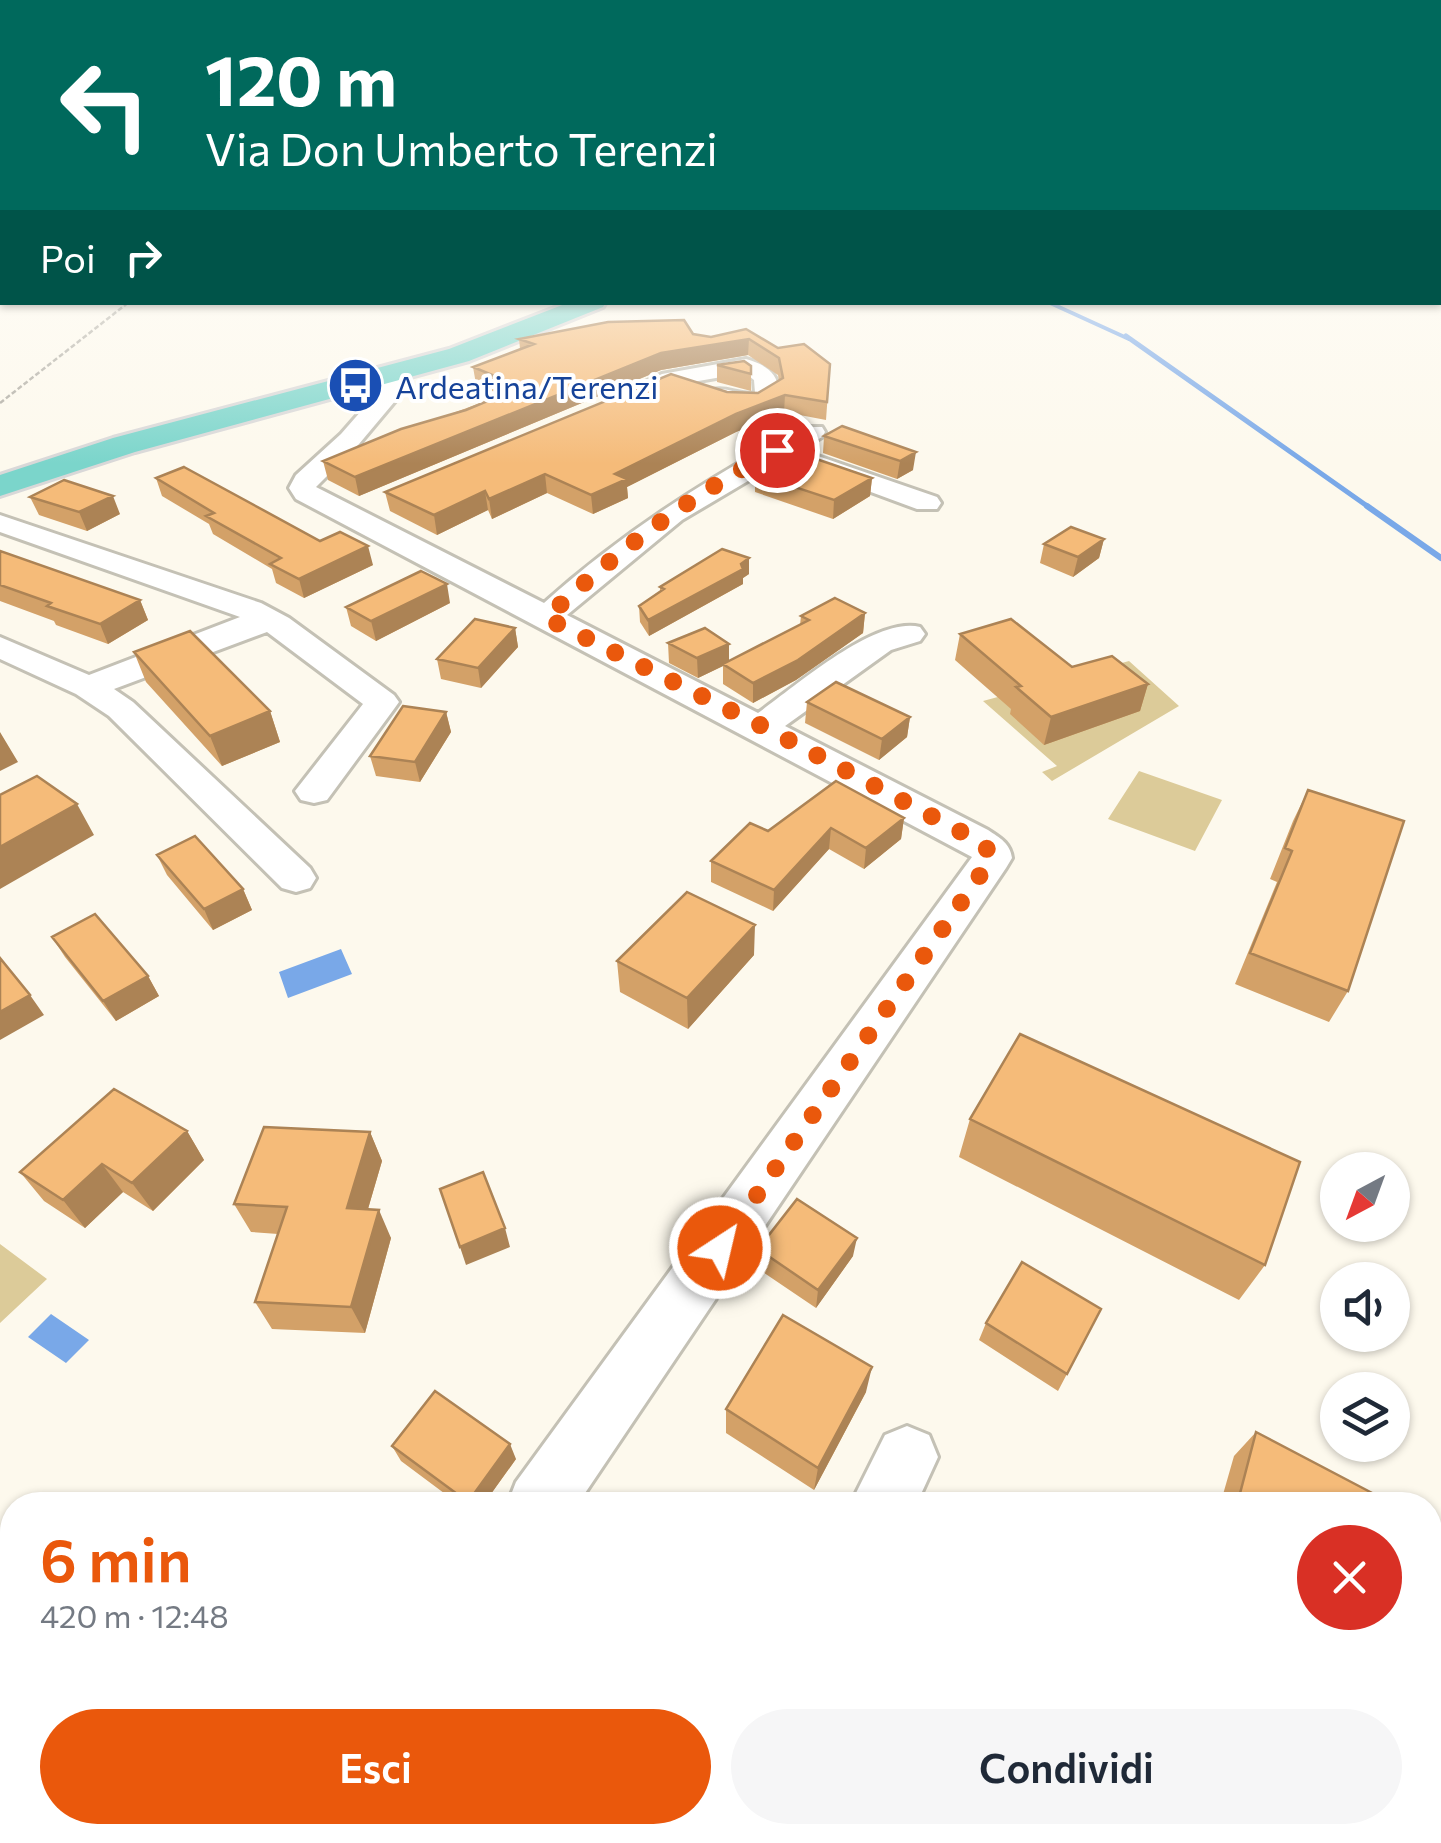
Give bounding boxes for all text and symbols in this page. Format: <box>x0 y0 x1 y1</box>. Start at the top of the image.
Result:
text: 120 m <box>205 35 397 120</box>
icon: left <box>40 40 170 170</box>
text: Via Don Umberto Terenzi <box>205 120 718 175</box>
icon: right <box>116 230 171 285</box>
text: Poi <box>40 234 96 281</box>
bus stop icon: Ardeatina/Terenzi <box>326 356 386 416</box>
place label: Ardeatina/Terenzi <box>395 366 659 406</box>
pin <box>735 408 820 493</box>
icon: arrive <box>750 423 805 478</box>
north arrow <box>1320 1152 1410 1242</box>
map controls <box>1320 1152 1410 1462</box>
position arrow <box>668 1196 772 1300</box>
button: sound <box>1320 1262 1410 1352</box>
button: layers <box>1320 1372 1410 1462</box>
text: 6 min <box>40 1521 192 1594</box>
button: close <box>1297 1525 1402 1630</box>
text: 420 m · 12:48 <box>40 1595 229 1635</box>
button: Esci <box>40 1709 711 1824</box>
button: Condividi <box>731 1709 1402 1824</box>

